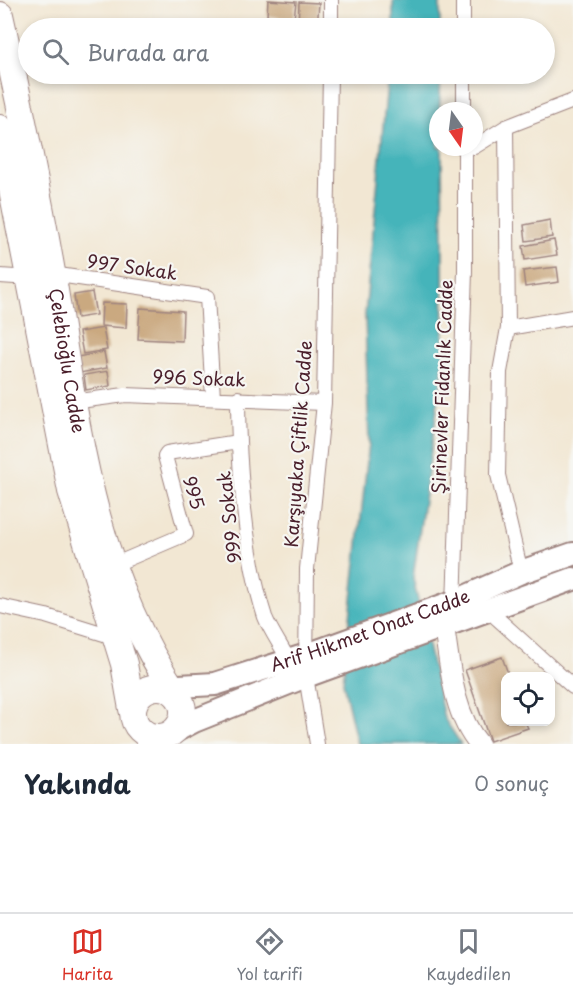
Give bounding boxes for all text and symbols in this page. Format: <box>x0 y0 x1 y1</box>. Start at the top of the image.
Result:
search box <box>18 18 555 84</box>
icon: search <box>39 35 72 68</box>
text: Burada ara <box>87 35 209 68</box>
north arrow <box>429 102 483 156</box>
street label: 997 Sokak <box>85 247 179 286</box>
street label: Şirinevler Fidanlık Cadde <box>424 279 459 495</box>
street label: Çelebioğlu Cadde <box>43 286 93 435</box>
street label: Karşıyaka Çiftlik Cadde <box>277 339 318 548</box>
street label: 996 Sokak <box>152 362 246 393</box>
street label: 999 Sokak <box>209 470 248 565</box>
street label: 995 <box>177 473 212 513</box>
street label: Arif Hikmet Onat Cadde <box>267 582 474 678</box>
map controls <box>501 672 555 726</box>
button: locate <box>501 672 555 726</box>
text: Yakında <box>24 764 131 803</box>
text: 0 sonuç <box>474 768 549 798</box>
tab: Harita <box>62 925 113 985</box>
tab: Yol tarifi <box>236 925 303 985</box>
tab: Kaydedilen <box>427 925 511 985</box>

